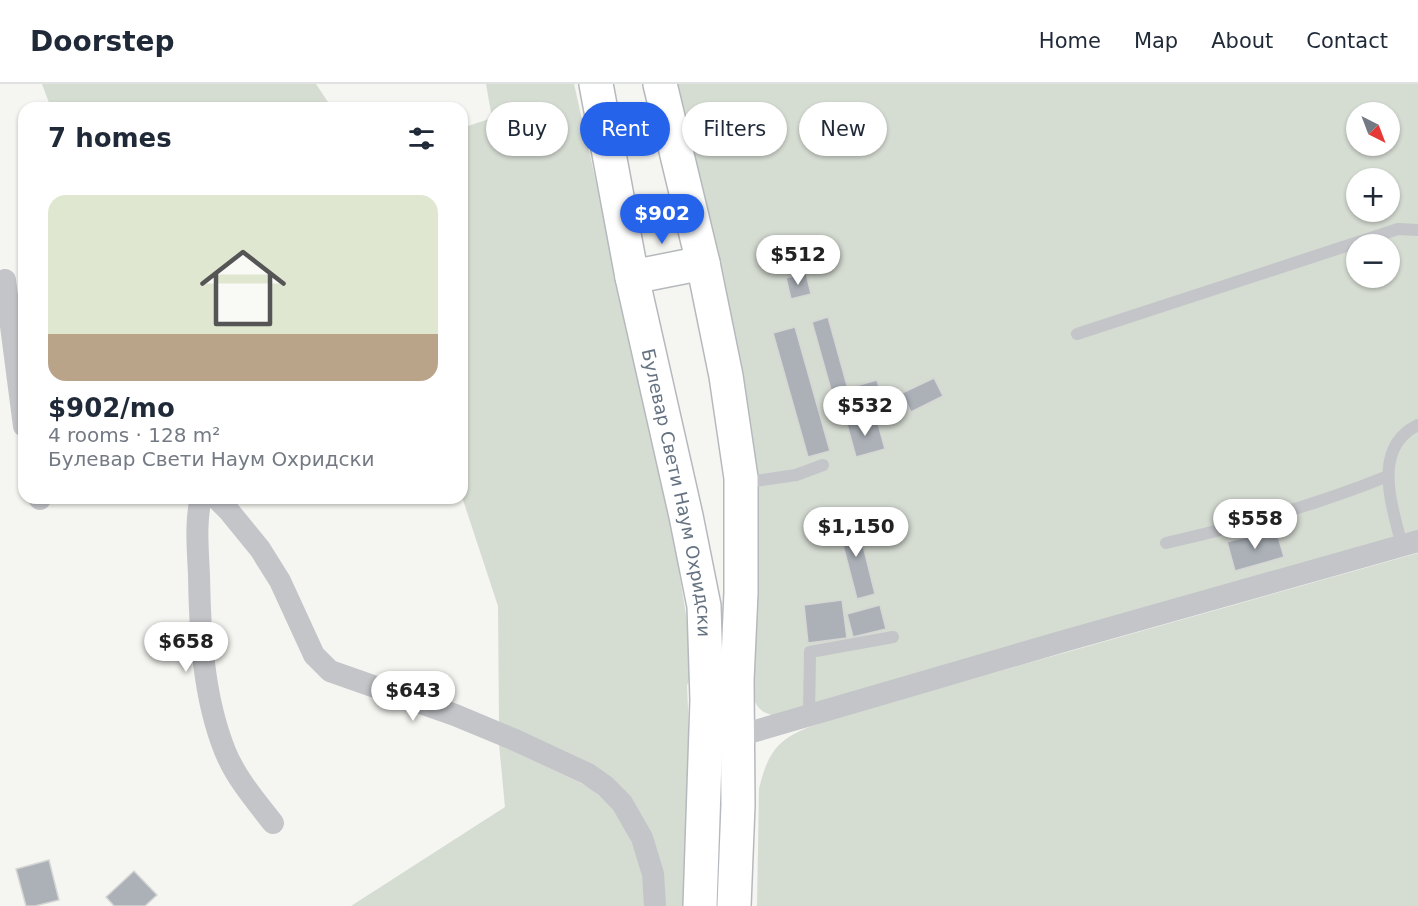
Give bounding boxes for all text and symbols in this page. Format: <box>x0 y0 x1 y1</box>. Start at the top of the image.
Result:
text: Doorstep <box>30 25 175 58</box>
text: Home <box>1039 29 1101 53</box>
text: Map <box>1134 29 1178 53</box>
text: About <box>1211 29 1273 53</box>
text: Contact <box>1306 29 1388 53</box>
chip: Buy <box>486 102 568 156</box>
chip: Rent <box>580 102 670 156</box>
chip: Filters <box>682 102 787 156</box>
chip: New <box>799 102 887 156</box>
north arrow <box>1346 102 1400 156</box>
map controls <box>1346 102 1400 288</box>
icon: filters <box>405 122 438 155</box>
text: 7 homes <box>48 123 172 153</box>
button: + <box>1346 168 1400 222</box>
pin: $902 <box>626 194 698 245</box>
text: $902 <box>634 201 690 225</box>
icon: home <box>189 234 297 342</box>
button: − <box>1346 234 1400 288</box>
pin: $512 <box>762 235 834 286</box>
text: $512 <box>770 242 826 266</box>
street label: Булевар Свети Наум Охридски <box>638 347 715 637</box>
pin: $532 <box>829 386 901 437</box>
text: $902/mo <box>48 393 175 423</box>
text: $532 <box>837 393 893 417</box>
text: 4 rooms · 128 m² <box>48 423 220 447</box>
text: Булевар Свети Наум Охридски <box>48 447 375 471</box>
pin: $558 <box>1219 499 1291 550</box>
text: $558 <box>1227 506 1283 530</box>
pin: $1,150 <box>807 507 905 558</box>
text: $1,150 <box>817 514 895 538</box>
pin: $658 <box>150 622 222 673</box>
text: $658 <box>158 629 214 653</box>
pin: $643 <box>377 671 449 722</box>
text: $643 <box>385 678 441 702</box>

